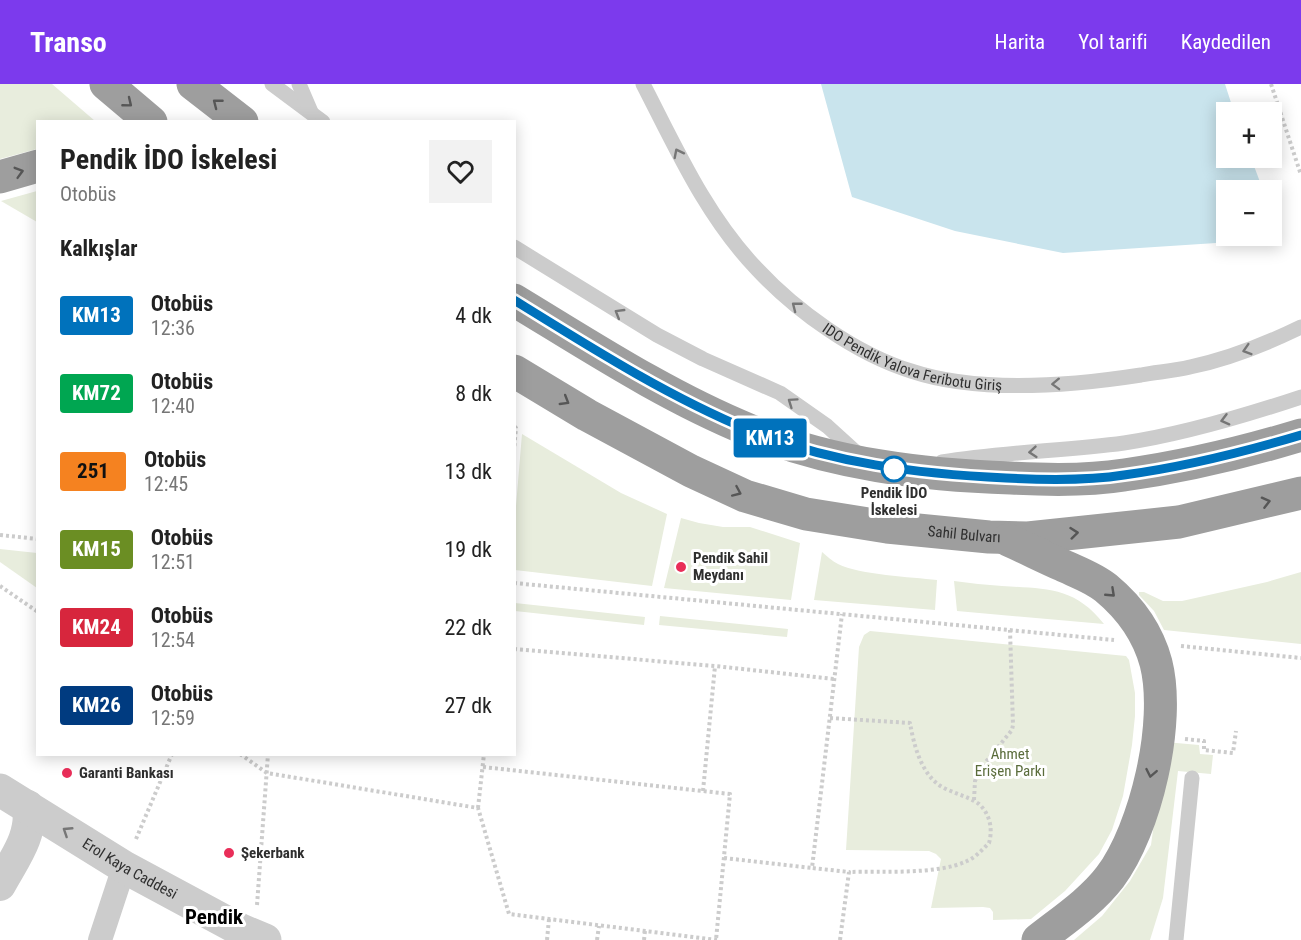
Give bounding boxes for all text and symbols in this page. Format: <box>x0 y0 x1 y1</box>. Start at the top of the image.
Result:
text: Transo <box>30 26 107 59</box>
text: Harita <box>995 30 1045 54</box>
text: Yol tarifi <box>1078 30 1148 54</box>
text: Kaydedilen <box>1181 30 1271 54</box>
one-way arrow <box>121 96 132 107</box>
one-way arrow <box>213 100 224 111</box>
map controls <box>1216 102 1282 246</box>
button: + <box>1216 102 1282 168</box>
button: heart <box>429 140 492 203</box>
text: Pendik İDO İskelesi <box>60 143 277 176</box>
one-way arrow <box>674 148 686 159</box>
one-way arrow <box>13 167 24 179</box>
button: − <box>1216 180 1282 246</box>
text: Otobüs <box>60 182 116 206</box>
text: Kalkışlar <box>60 236 138 261</box>
text: Otobüs <box>151 291 213 316</box>
one-way arrow <box>792 302 803 313</box>
text: KM13 <box>72 303 121 327</box>
text: 4 dk <box>455 303 492 328</box>
one-way arrow <box>615 309 625 320</box>
text: 12:36 <box>151 316 195 340</box>
street label: IDO Pendik Yalova Feribotu Giriş <box>819 319 1002 395</box>
one-way arrow <box>1242 343 1253 355</box>
text: Otobüs <box>151 369 213 394</box>
one-way arrow <box>1052 378 1061 390</box>
text: KM72 <box>72 381 121 405</box>
text: 8 dk <box>455 381 492 406</box>
text: 12:40 <box>151 394 195 418</box>
one-way arrow <box>559 394 569 406</box>
one-way arrow <box>788 398 799 409</box>
one-way arrow <box>1220 413 1231 425</box>
line badge: KM13 <box>728 418 812 458</box>
text: KM13 <box>746 426 794 450</box>
one-way arrow <box>1028 445 1037 458</box>
text: Otobüs <box>144 447 206 472</box>
marker: Pendik İDO İskelesi <box>881 456 907 482</box>
text: 251 <box>77 459 109 483</box>
text: 13 dk <box>444 459 492 484</box>
text: 12:45 <box>144 472 188 496</box>
place label: Pendik İDO İskelesi <box>861 484 927 519</box>
one-way arrow <box>731 485 742 497</box>
one-way arrow <box>1261 496 1271 509</box>
street label: Sahil Bulvarı <box>927 522 1001 546</box>
text: Otobüs <box>151 525 213 550</box>
one-way arrow <box>1069 527 1078 540</box>
text: KM15 <box>72 537 121 561</box>
text: 19 dk <box>444 537 492 562</box>
place label: Pendik Sahil Meydanı <box>693 549 768 584</box>
text: 12:51 <box>151 550 195 574</box>
marker: Pendik Sahil Meydanı <box>674 560 688 574</box>
one-way arrow <box>1104 586 1115 597</box>
text: Otobüs <box>151 603 213 628</box>
text: KM24 <box>72 615 121 639</box>
text: 22 dk <box>444 615 492 640</box>
text: 12:54 <box>151 628 195 652</box>
text: Otobüs <box>151 681 213 706</box>
text: KM26 <box>72 693 121 717</box>
text: 27 dk <box>444 693 492 718</box>
text: 12:59 <box>151 706 195 730</box>
park label: Ahmet Erişen Parkı <box>975 745 1045 780</box>
place label: Garanti Bankası <box>79 764 174 782</box>
marker: Garanti Bankası <box>60 766 74 780</box>
one-way arrow <box>1145 768 1158 778</box>
one-way arrow <box>63 826 73 838</box>
street label: Erol Kaya Caddesi <box>79 834 180 903</box>
place label: Şekerbank <box>241 844 305 862</box>
marker: Şekerbank <box>222 846 236 860</box>
district label: Pendik <box>185 905 244 929</box>

